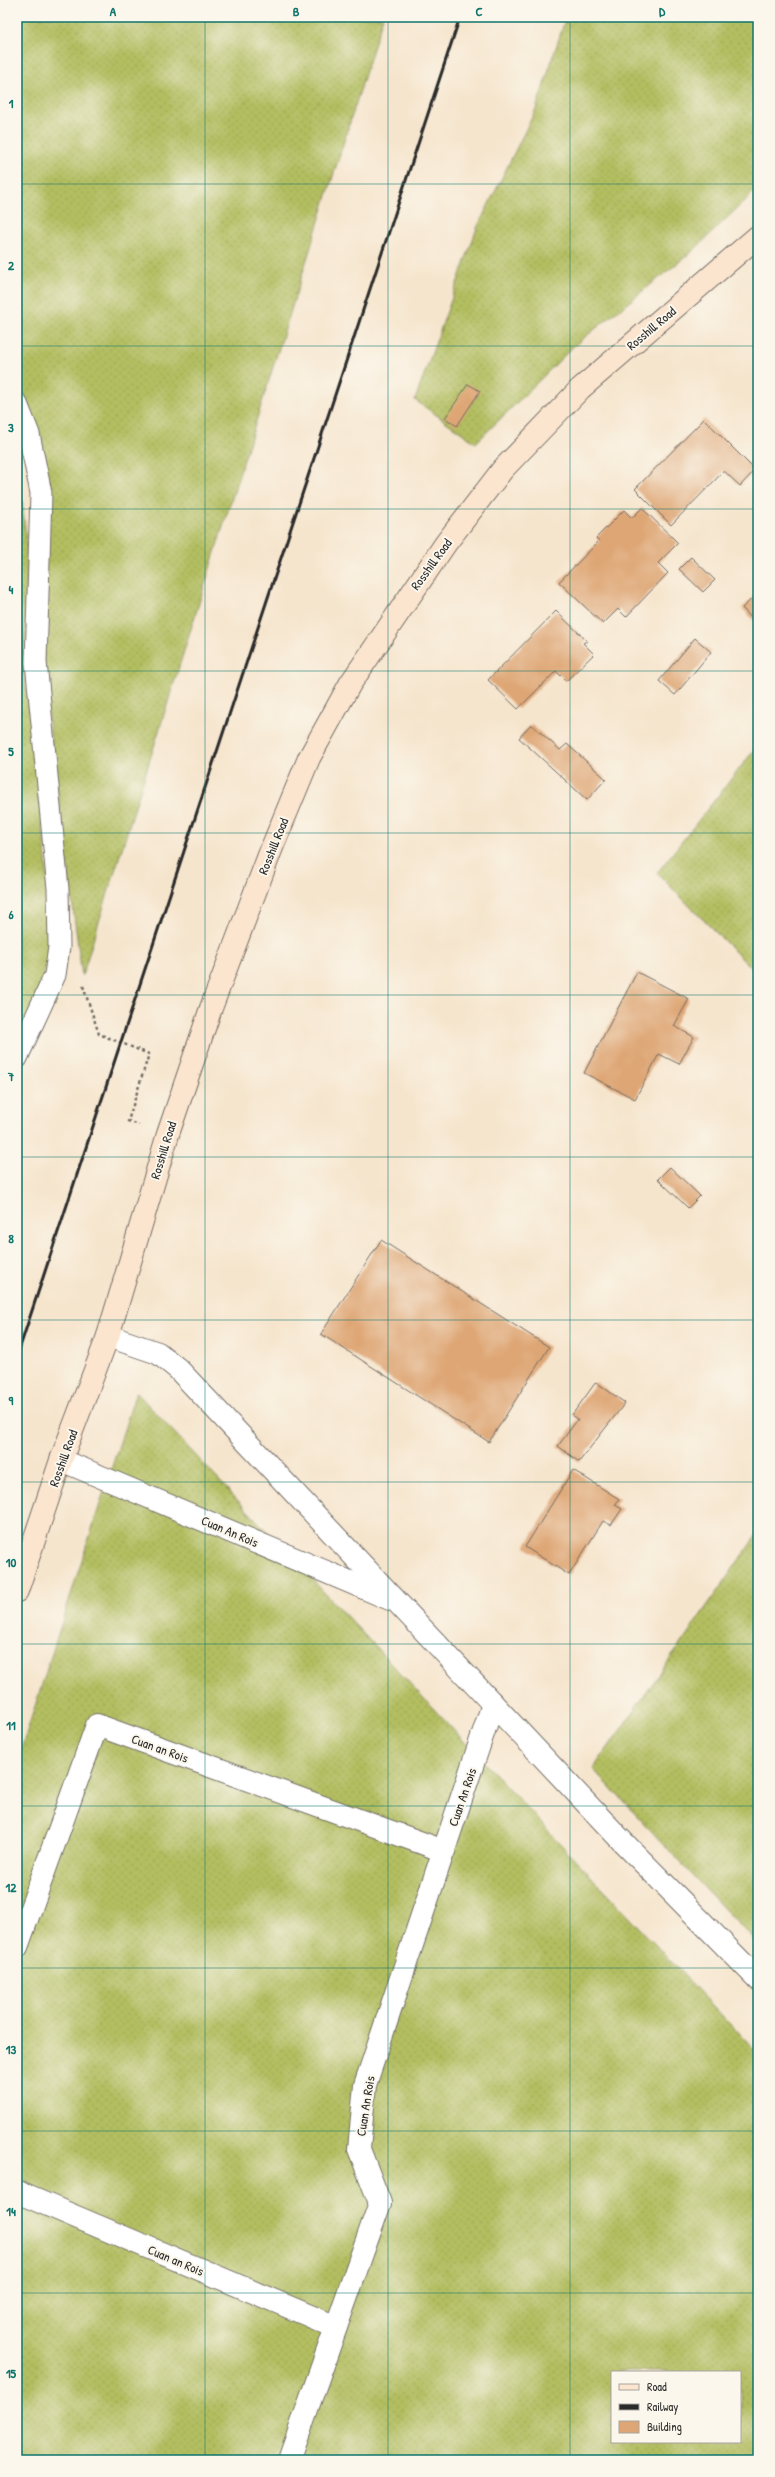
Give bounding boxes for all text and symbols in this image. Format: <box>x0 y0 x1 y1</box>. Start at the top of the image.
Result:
text: A <box>110 2 117 20</box>
text: B <box>293 2 300 20</box>
text: C <box>475 2 483 20</box>
text: D <box>659 2 666 20</box>
text: 1 <box>9 94 14 112</box>
text: 2 <box>8 256 15 274</box>
street label: Rosshill Road <box>622 302 680 354</box>
text: 3 <box>8 418 14 436</box>
street label: Rosshill Road <box>406 535 456 593</box>
text: 4 <box>9 580 14 598</box>
text: 5 <box>8 742 14 760</box>
street label: Rosshill Road <box>254 815 292 877</box>
text: 6 <box>8 905 14 923</box>
text: 7 <box>7 1067 15 1085</box>
street label: Rosshill Road <box>146 1119 180 1181</box>
text: 8 <box>8 1229 14 1247</box>
text: 9 <box>9 1391 14 1409</box>
street label: Rosshill Road <box>44 1427 82 1489</box>
street label: Cuan An Rois <box>199 1511 261 1551</box>
text: 10 <box>6 1553 16 1571</box>
text: 11 <box>6 1716 16 1734</box>
street label: Cuan an Rois <box>129 1729 191 1767</box>
street label: Cuan An Rois <box>444 1765 480 1829</box>
text: 12 <box>6 1878 17 1896</box>
text: 13 <box>6 2040 16 2058</box>
street label: Cuan An Rois <box>351 2075 379 2137</box>
text: 14 <box>6 2202 16 2220</box>
street label: Cuan an Rois <box>145 2240 207 2280</box>
text: 15 <box>6 2364 17 2382</box>
legend <box>611 2371 741 2443</box>
text: Road <box>647 2378 667 2395</box>
text: Railway <box>647 2398 678 2415</box>
text: Building <box>647 2418 682 2435</box>

